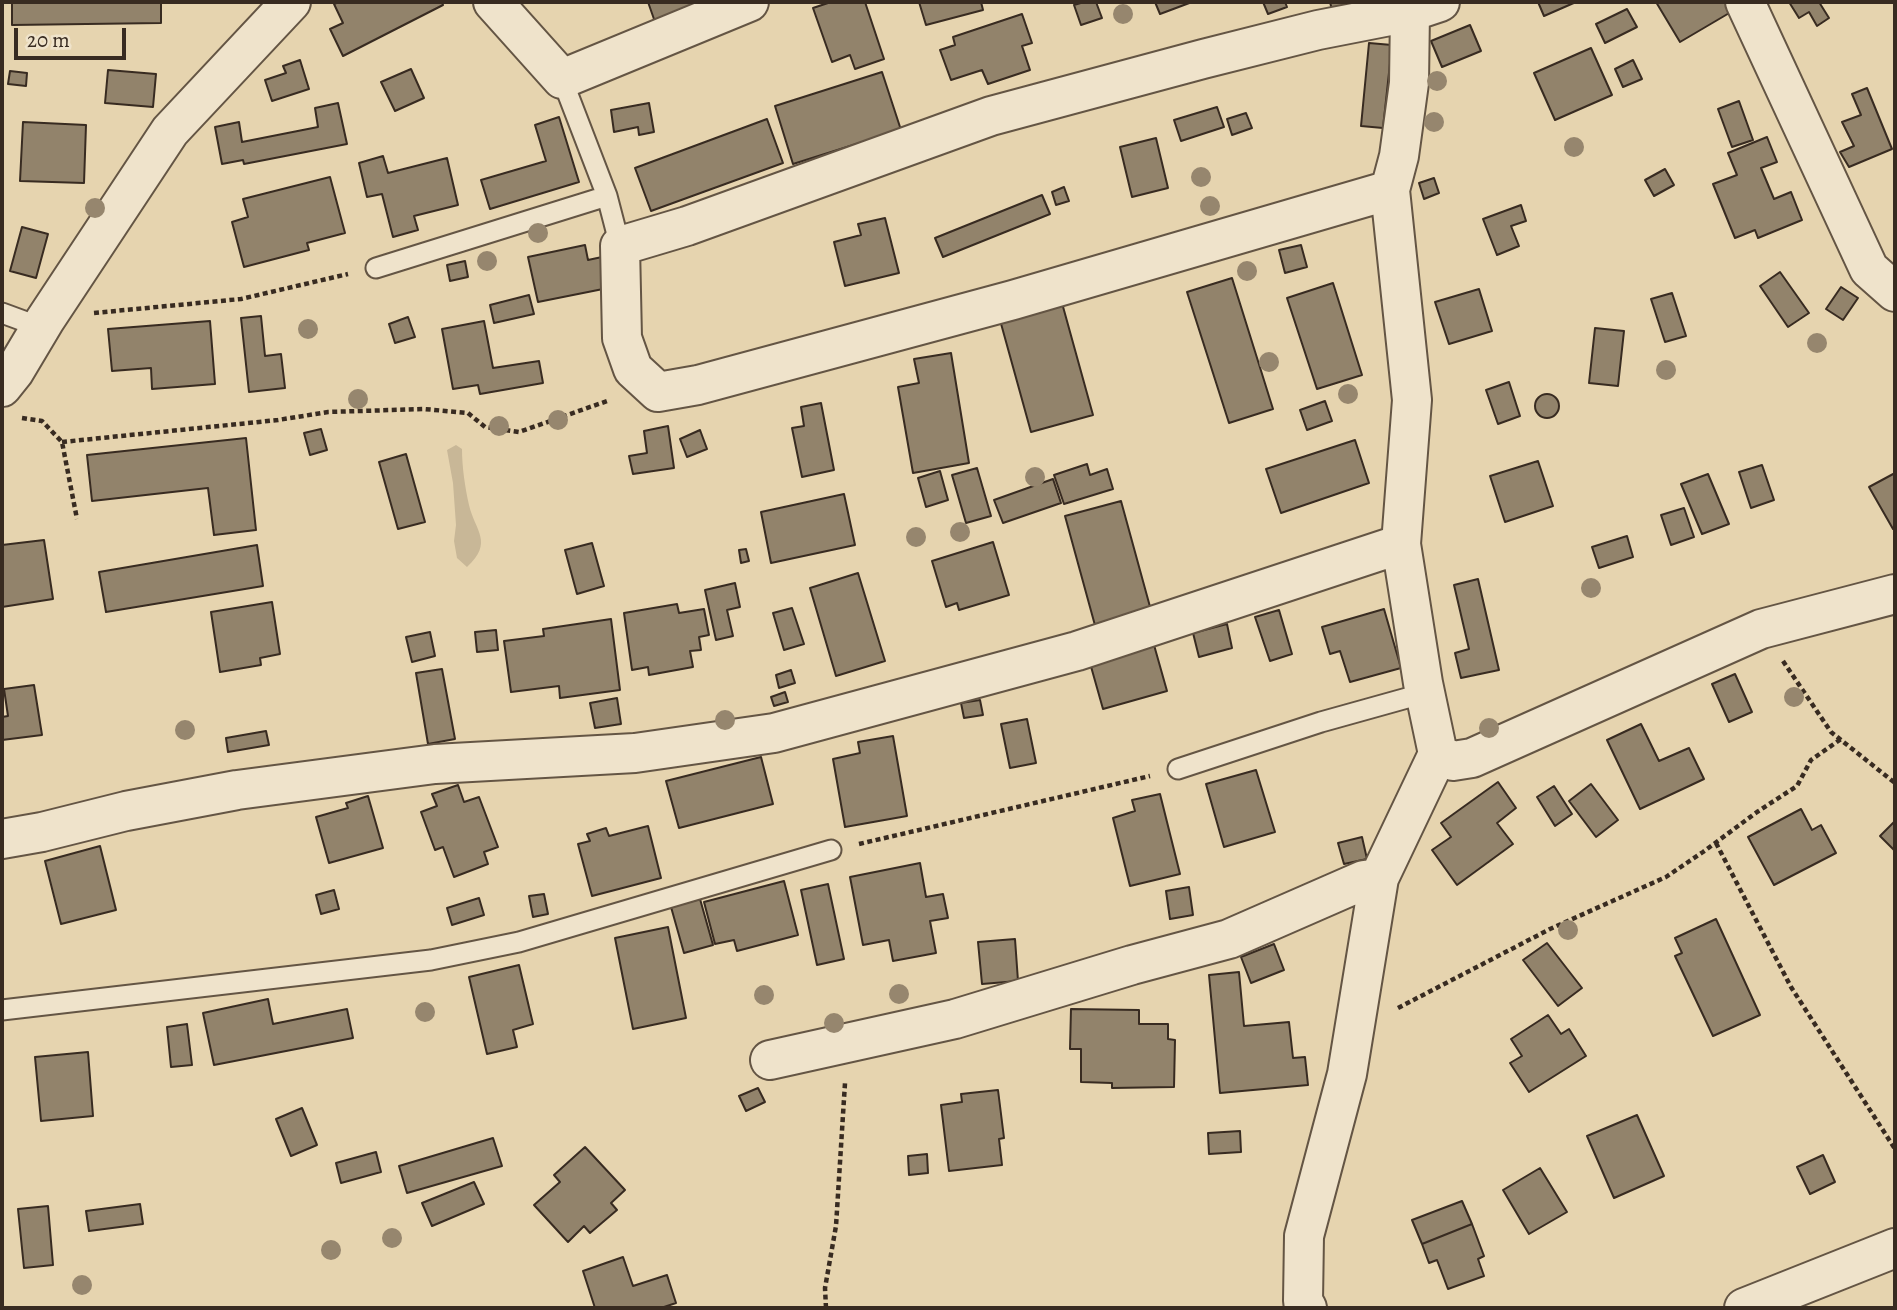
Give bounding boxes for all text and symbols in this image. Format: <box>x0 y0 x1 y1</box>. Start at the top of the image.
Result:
scale bar <box>18 14 130 58</box>
text: 20 m <box>27 26 70 54</box>

